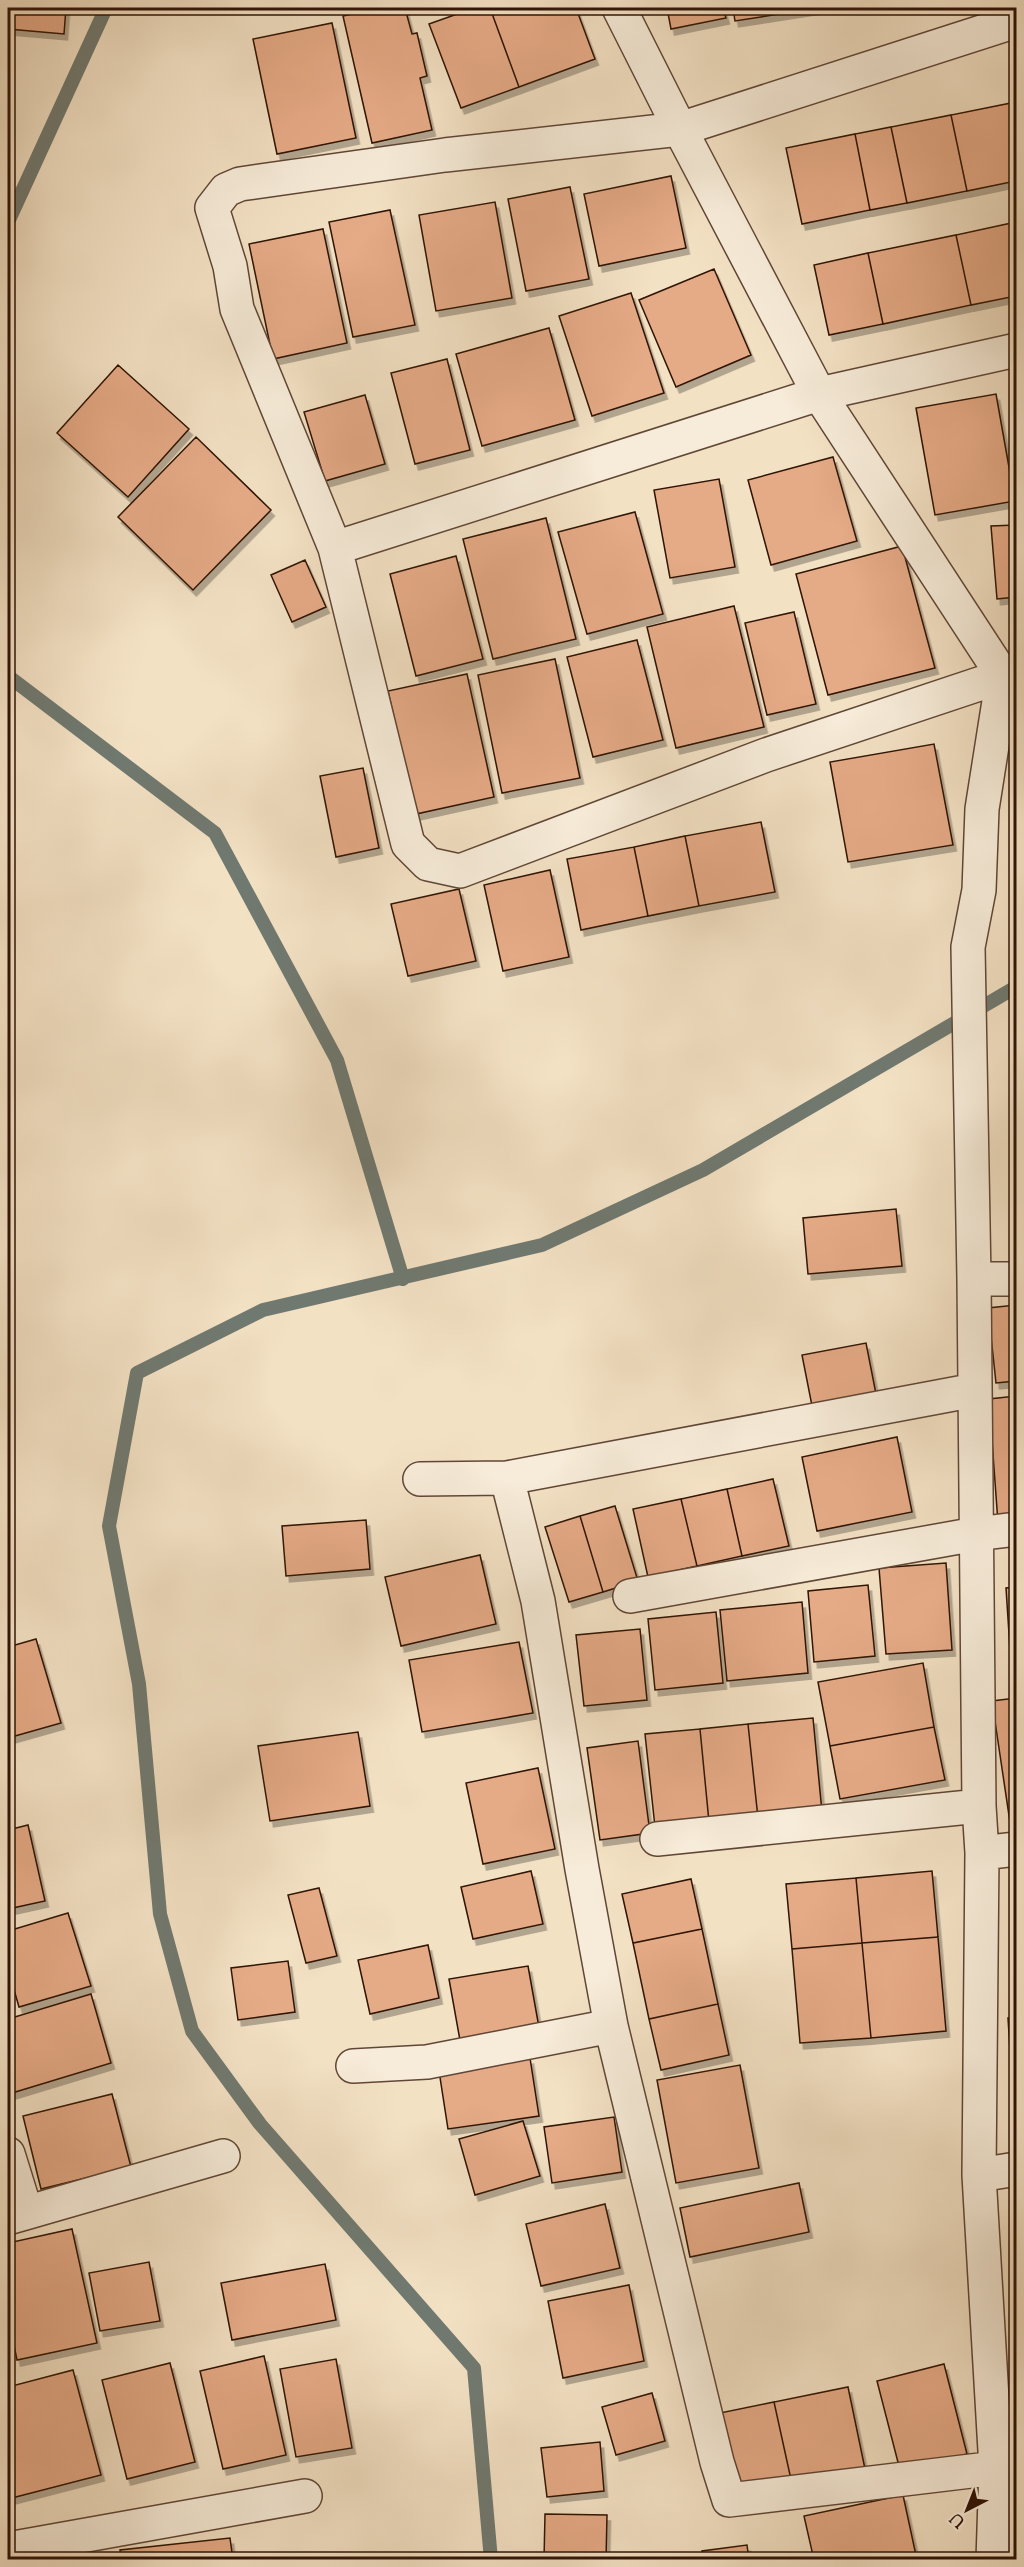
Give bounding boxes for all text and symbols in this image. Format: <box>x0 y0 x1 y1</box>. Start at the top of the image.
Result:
north arrow <box>937 2480 997 2540</box>
text: U <box>945 2506 971 2532</box>

